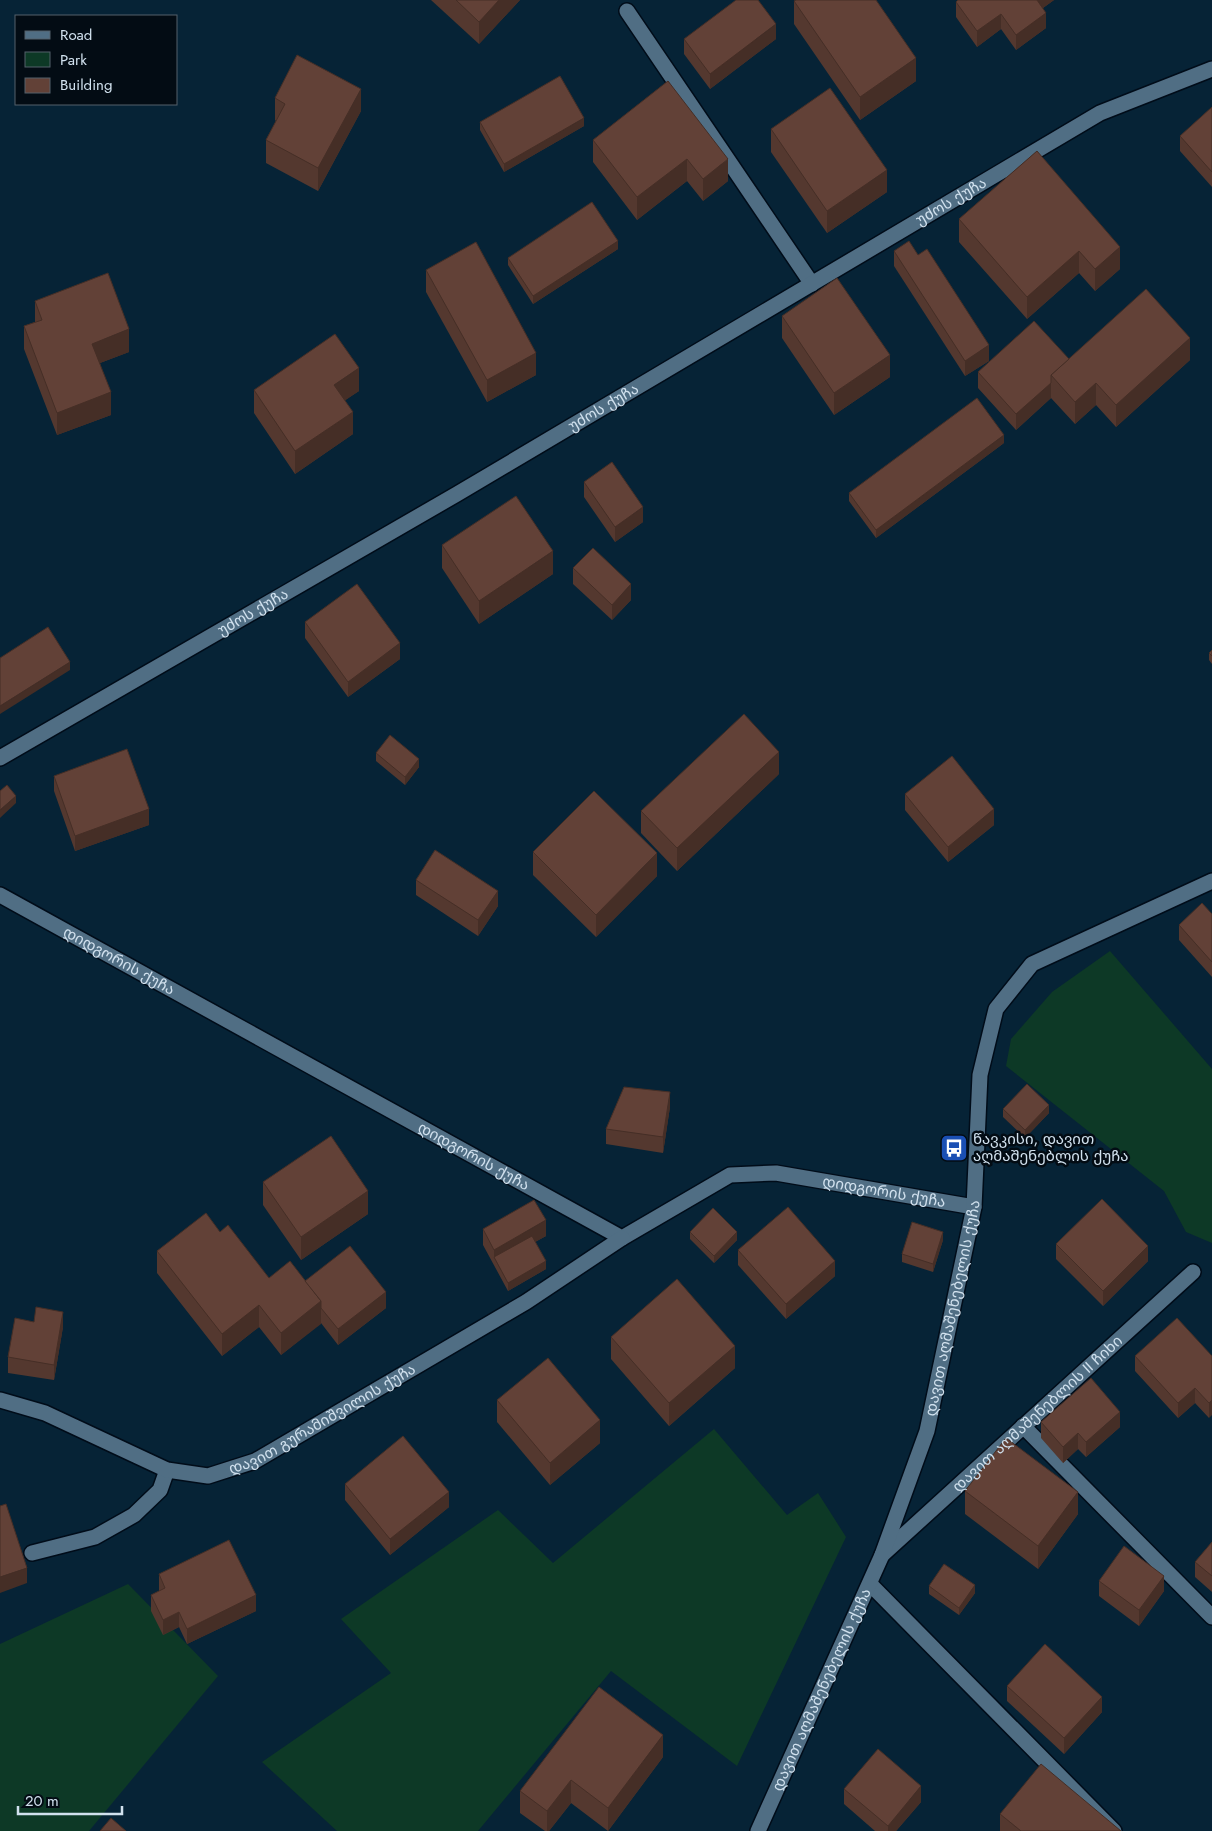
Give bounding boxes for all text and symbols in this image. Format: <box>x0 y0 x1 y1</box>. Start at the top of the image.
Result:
legend <box>15 15 178 105</box>
text: Road <box>60 24 92 46</box>
text: Park <box>60 49 87 71</box>
text: Building <box>60 74 112 96</box>
street label: უძოს ქუჩა <box>911 172 991 231</box>
street label: უძოს ქუჩა <box>564 378 643 437</box>
street label: უძოს ქუჩა <box>213 583 292 641</box>
street label: დიდგორის ქუჩა <box>59 921 179 1000</box>
street label: დიდგორის ქუჩა <box>414 1116 534 1196</box>
place label: წავკისი, დავით აღმაშენებლის ქუჩა <box>973 1128 1128 1167</box>
bus stop icon: წავკისი, დავით აღმაშენებლის ქუჩა <box>939 1133 969 1163</box>
street label: დიდგორის ქუჩა <box>821 1170 947 1213</box>
street label: დავით აღმაშენებელის ქუჩა <box>919 1200 985 1418</box>
street label: დავით აღმაშენებლის II ჩიხი <box>947 1330 1127 1497</box>
street label: დავით გურამიშვილის ქუჩა <box>226 1358 420 1480</box>
street label: დავით აღმაშენებელის ქუჩა <box>766 1585 877 1795</box>
scale bar <box>18 1784 121 1816</box>
text: 20 m <box>25 1790 59 1812</box>

